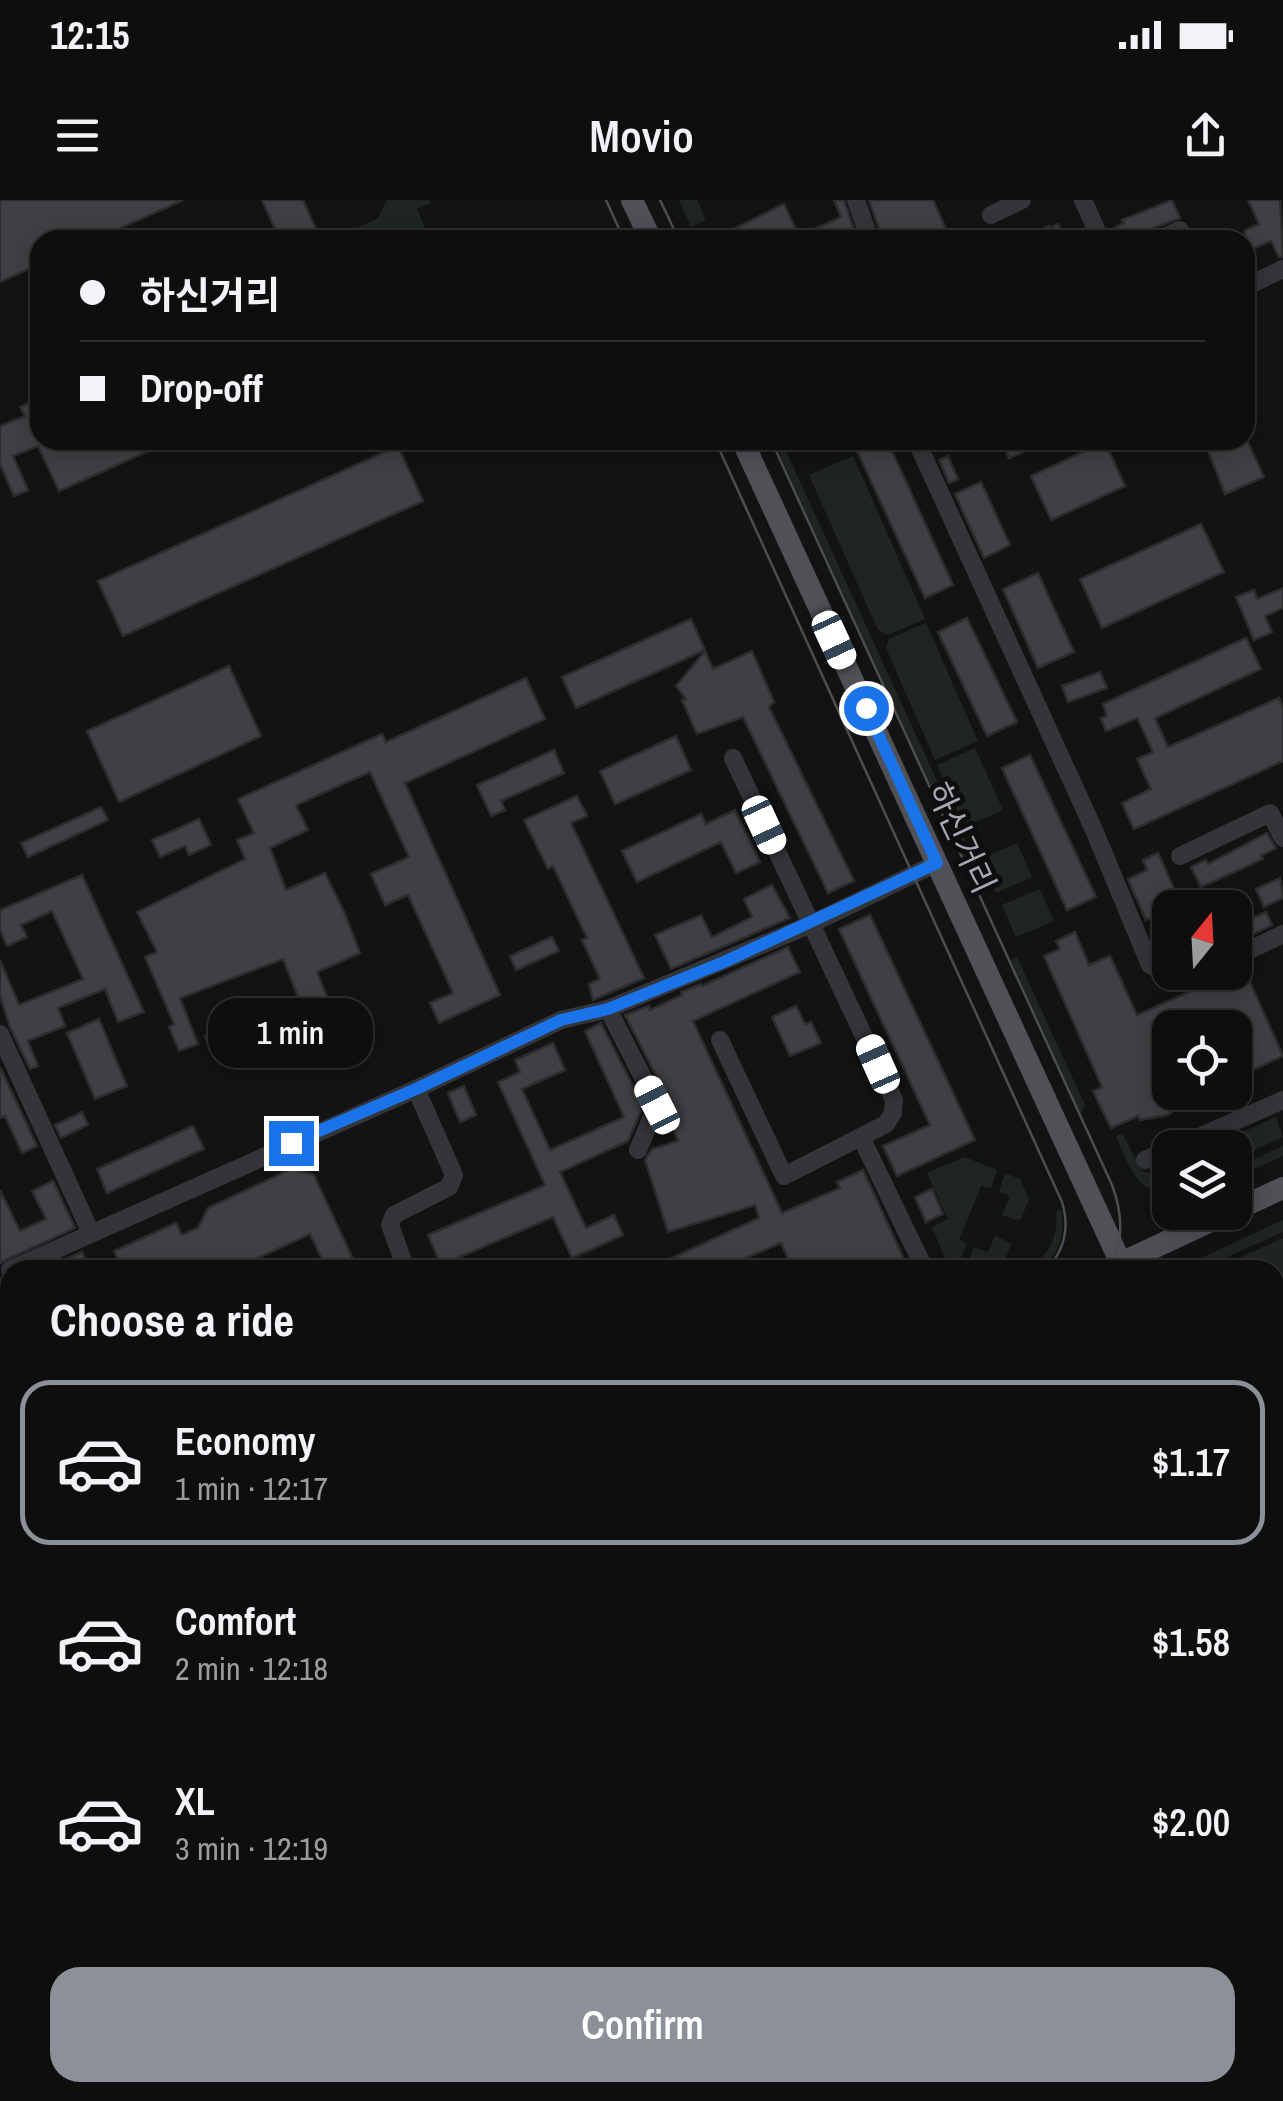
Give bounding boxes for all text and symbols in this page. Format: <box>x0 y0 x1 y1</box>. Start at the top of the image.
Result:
text: 12:15 <box>50 10 130 61</box>
text: Movio <box>589 105 694 166</box>
icon: menu <box>50 108 105 163</box>
icon: share <box>1178 108 1233 163</box>
text: 하신거리 <box>140 270 280 321</box>
text: Drop-off <box>140 363 263 414</box>
car <box>808 606 860 674</box>
route start <box>844 686 889 731</box>
street label: 하신거리 <box>917 775 1006 900</box>
car <box>738 791 790 859</box>
north arrow <box>1152 890 1252 990</box>
map controls <box>1152 890 1252 1230</box>
callout: 1 min <box>208 998 374 1068</box>
button: locate <box>1152 1010 1252 1110</box>
text: 1 min <box>257 1011 324 1054</box>
car <box>852 1030 904 1098</box>
car <box>630 1071 684 1139</box>
route end <box>269 1121 314 1166</box>
button: layers <box>1152 1130 1252 1230</box>
text: Choose a ride <box>50 1289 294 1350</box>
text: Economy <box>175 1416 315 1467</box>
icon: car <box>55 1418 145 1508</box>
text: $1.17 <box>1152 1437 1230 1488</box>
text: 1 min · 12:17 <box>175 1467 328 1510</box>
text: Comfort <box>175 1596 296 1647</box>
icon: car <box>55 1598 145 1688</box>
text: $1.58 <box>1152 1617 1230 1668</box>
text: 2 min · 12:18 <box>175 1647 328 1690</box>
text: XL <box>175 1776 215 1827</box>
icon: car <box>55 1778 145 1868</box>
text: $2.00 <box>1152 1797 1230 1848</box>
text: 3 min · 12:19 <box>175 1827 328 1870</box>
button: Confirm <box>50 1967 1235 2082</box>

